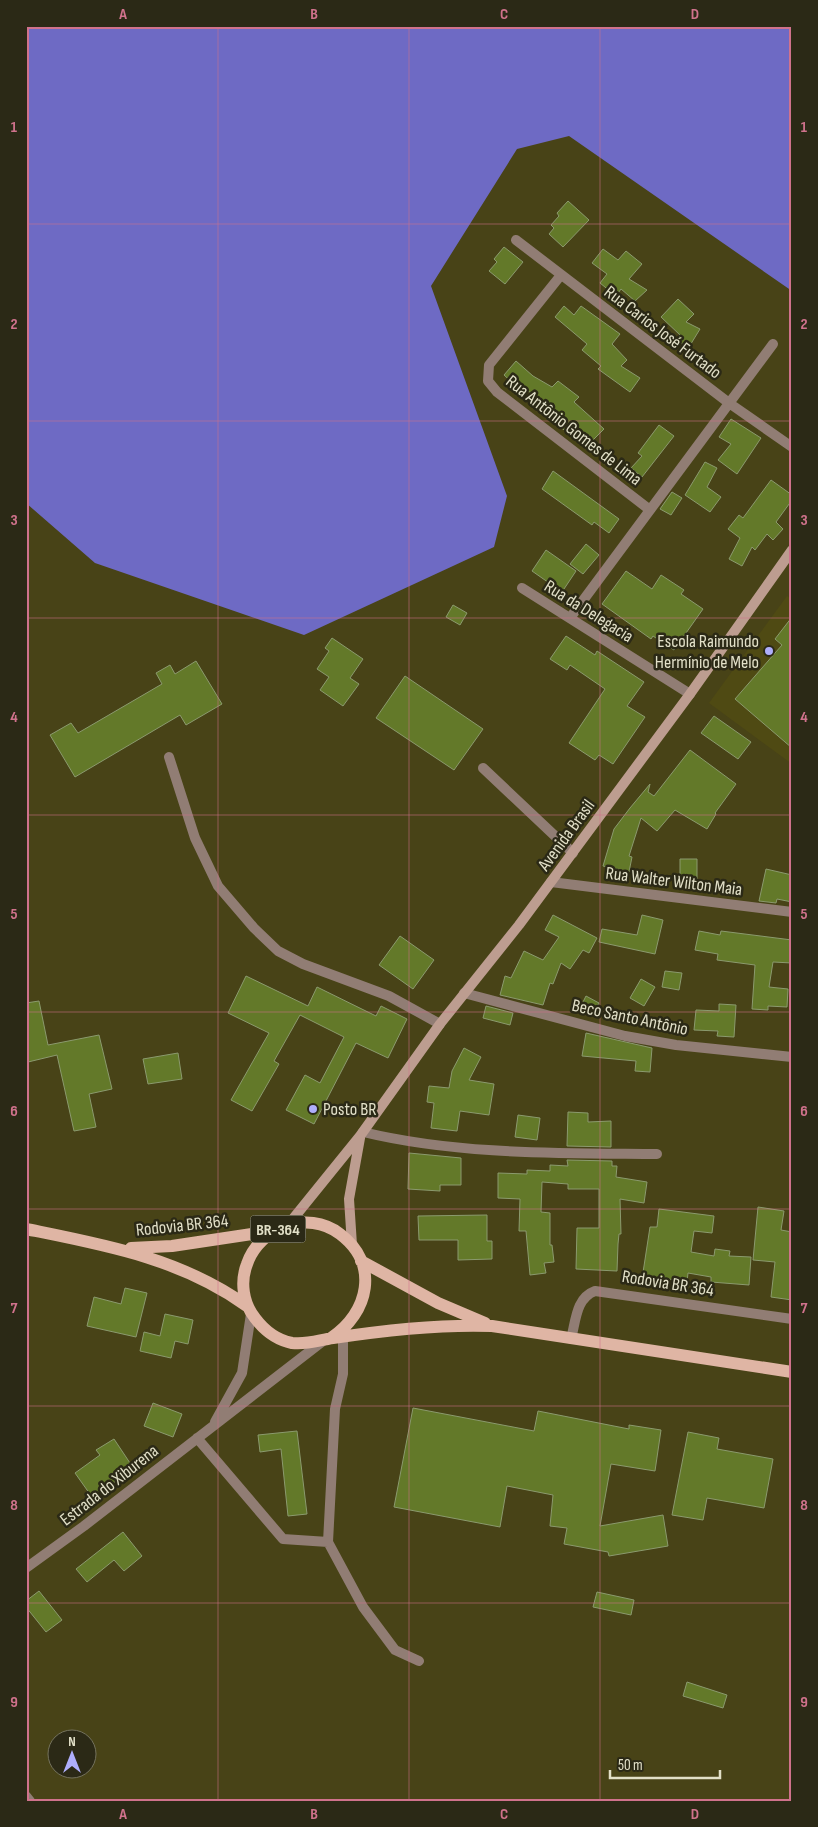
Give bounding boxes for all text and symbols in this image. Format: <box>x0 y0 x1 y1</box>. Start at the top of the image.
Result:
text: A <box>118 5 127 24</box>
text: B <box>310 5 318 24</box>
text: C <box>500 5 508 24</box>
text: D <box>691 5 699 24</box>
text: 1 <box>11 118 18 137</box>
text: 1 <box>801 118 808 137</box>
street label: Rua Carios José Furtado <box>600 282 725 383</box>
text: 2 <box>10 315 18 334</box>
text: 2 <box>800 315 808 334</box>
street label: Rua Antônio Gomes de Lima <box>502 371 646 490</box>
text: 3 <box>10 511 18 530</box>
text: 3 <box>800 511 808 530</box>
street label: Rua da Delegacia <box>540 576 637 647</box>
place label: Escola Raimundo Hermínio de Melo <box>655 631 759 673</box>
marker: Escola Raimundo Hermínio de Melo <box>763 645 775 657</box>
text: 4 <box>10 708 18 727</box>
text: 4 <box>800 708 808 727</box>
street label: Avenida Brasil <box>533 796 599 876</box>
street label: Rua Walter Wilton Maia <box>604 863 743 900</box>
text: 5 <box>10 905 18 924</box>
text: 5 <box>800 905 808 924</box>
street label: Beco Santo Antônio <box>570 995 690 1040</box>
place label: Posto BR <box>323 1099 377 1120</box>
text: 6 <box>10 1102 18 1121</box>
text: 6 <box>800 1102 808 1121</box>
marker: Posto BR <box>307 1103 319 1115</box>
street label: Rodovia BR 364 <box>135 1210 230 1241</box>
road number: BR-364 <box>250 1216 306 1242</box>
street label: Rodovia BR 364 <box>620 1266 716 1301</box>
text: 7 <box>11 1299 18 1318</box>
text: 7 <box>801 1299 808 1318</box>
street label: Estrada do Xiburena <box>56 1440 163 1530</box>
text: 8 <box>10 1496 18 1515</box>
text: 8 <box>800 1496 808 1515</box>
text: 9 <box>10 1693 18 1712</box>
text: 9 <box>800 1693 808 1712</box>
north arrow <box>48 1730 98 1780</box>
text: N <box>68 1733 76 1750</box>
scale bar <box>610 1747 720 1779</box>
text: 50 m <box>618 1756 643 1775</box>
text: A <box>118 1805 127 1824</box>
text: B <box>310 1805 318 1824</box>
text: C <box>500 1805 508 1824</box>
text: D <box>691 1805 699 1824</box>

